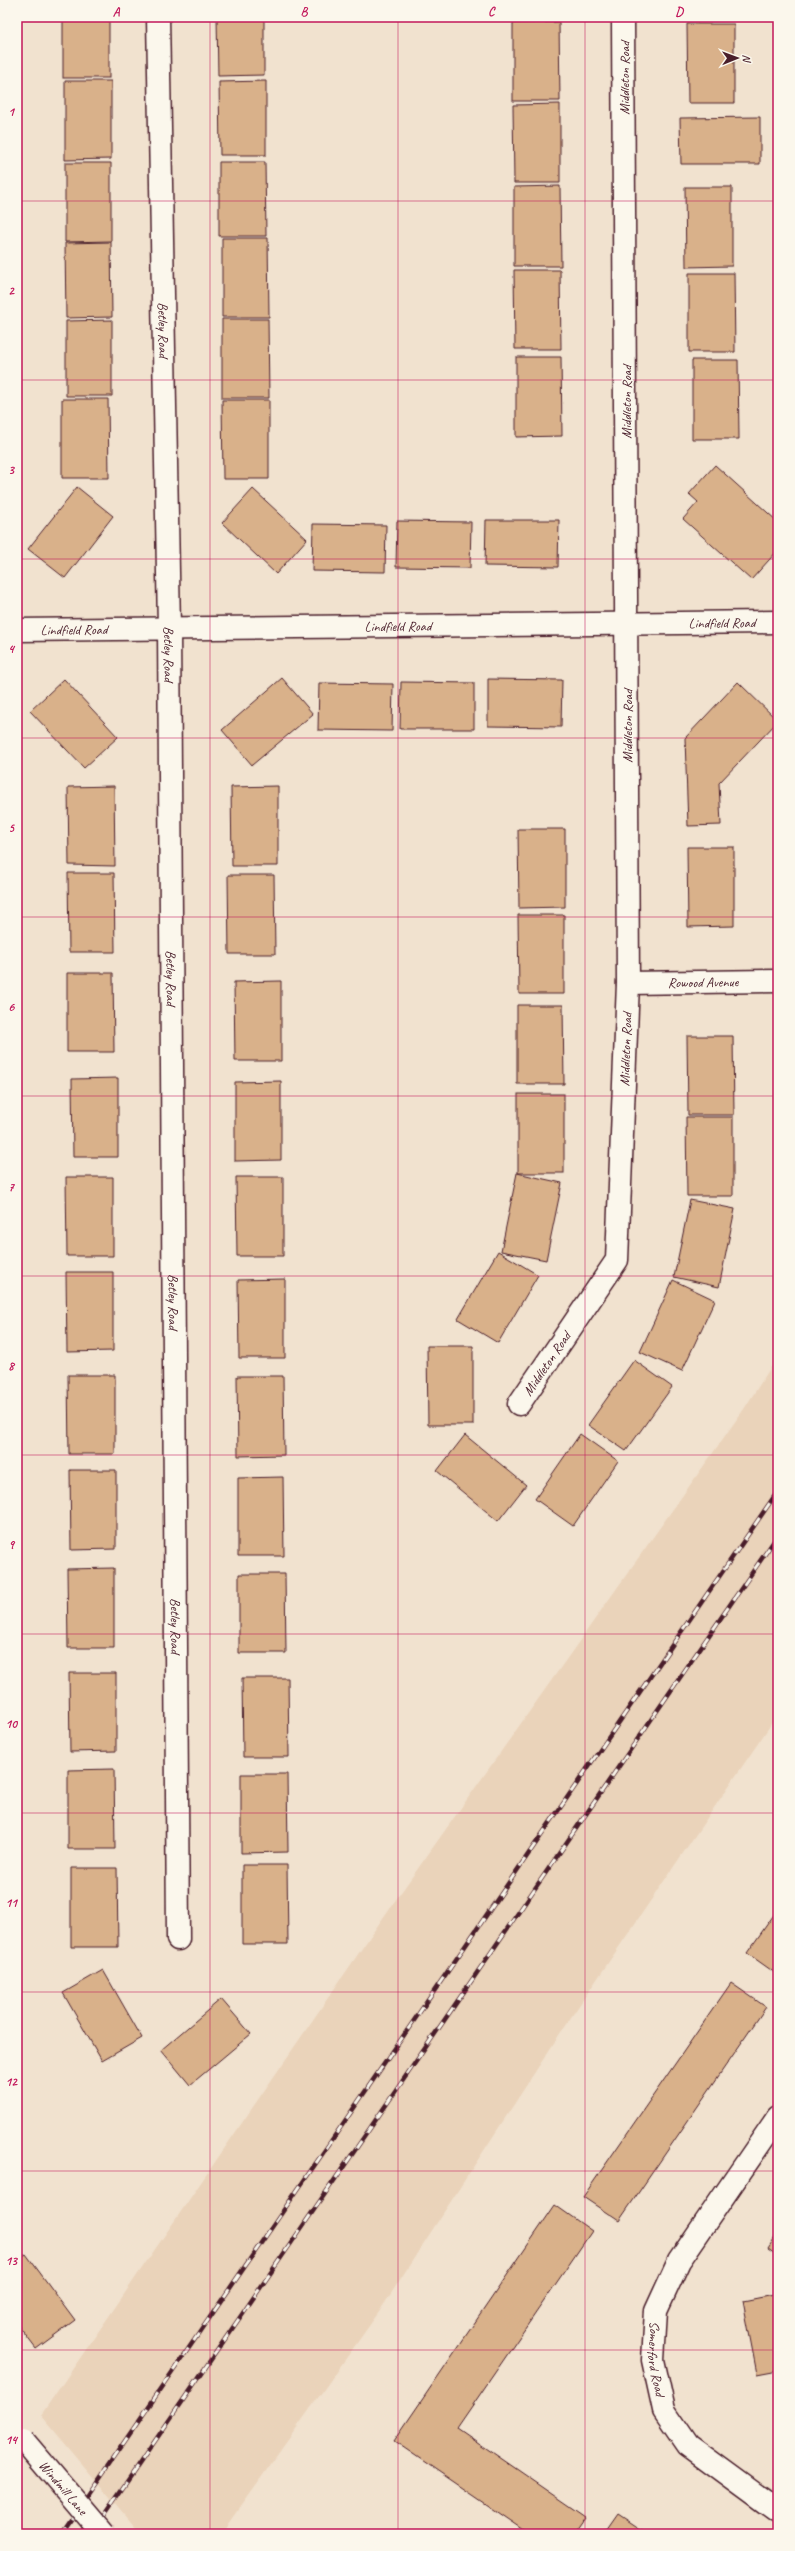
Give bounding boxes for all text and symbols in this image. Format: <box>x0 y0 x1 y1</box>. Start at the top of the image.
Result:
text: A <box>113 4 121 20</box>
text: B <box>301 4 309 20</box>
text: C <box>488 4 496 20</box>
text: D <box>675 4 684 20</box>
north arrow <box>717 38 757 78</box>
street label: Middleton Road <box>616 39 633 115</box>
text: N <box>740 54 754 64</box>
text: 1 <box>8 104 16 120</box>
text: 2 <box>8 283 15 299</box>
street label: Betley Road <box>155 302 173 360</box>
street label: Middleton Road <box>618 363 635 439</box>
text: 3 <box>8 462 15 478</box>
street label: Lindfield Road <box>688 614 758 631</box>
street label: Lindfield Road <box>364 617 434 635</box>
street label: Lindfield Road <box>40 621 110 638</box>
street label: Betley Road <box>160 626 178 684</box>
text: 4 <box>8 641 16 657</box>
street label: Middleton Road <box>619 687 636 763</box>
text: 5 <box>8 820 15 836</box>
street label: Betley Road <box>163 950 180 1008</box>
street label: Rowood Avenue <box>668 973 740 991</box>
text: 6 <box>8 999 15 1015</box>
street label: Middleton Road <box>615 1010 635 1086</box>
text: 7 <box>8 1179 15 1195</box>
street label: Betley Road <box>165 1274 182 1332</box>
street label: Middleton Road <box>519 1326 576 1399</box>
text: 8 <box>8 1358 16 1374</box>
text: 9 <box>8 1537 15 1553</box>
street label: Betley Road <box>167 1598 185 1656</box>
text: 10 <box>5 1716 18 1732</box>
text: 11 <box>5 1895 19 1911</box>
text: 12 <box>5 2074 18 2090</box>
text: 13 <box>5 2253 18 2269</box>
street label: Somerford Road <box>644 2321 670 2400</box>
text: 14 <box>5 2432 19 2448</box>
street label: Windmill Lane <box>36 2457 92 2519</box>

